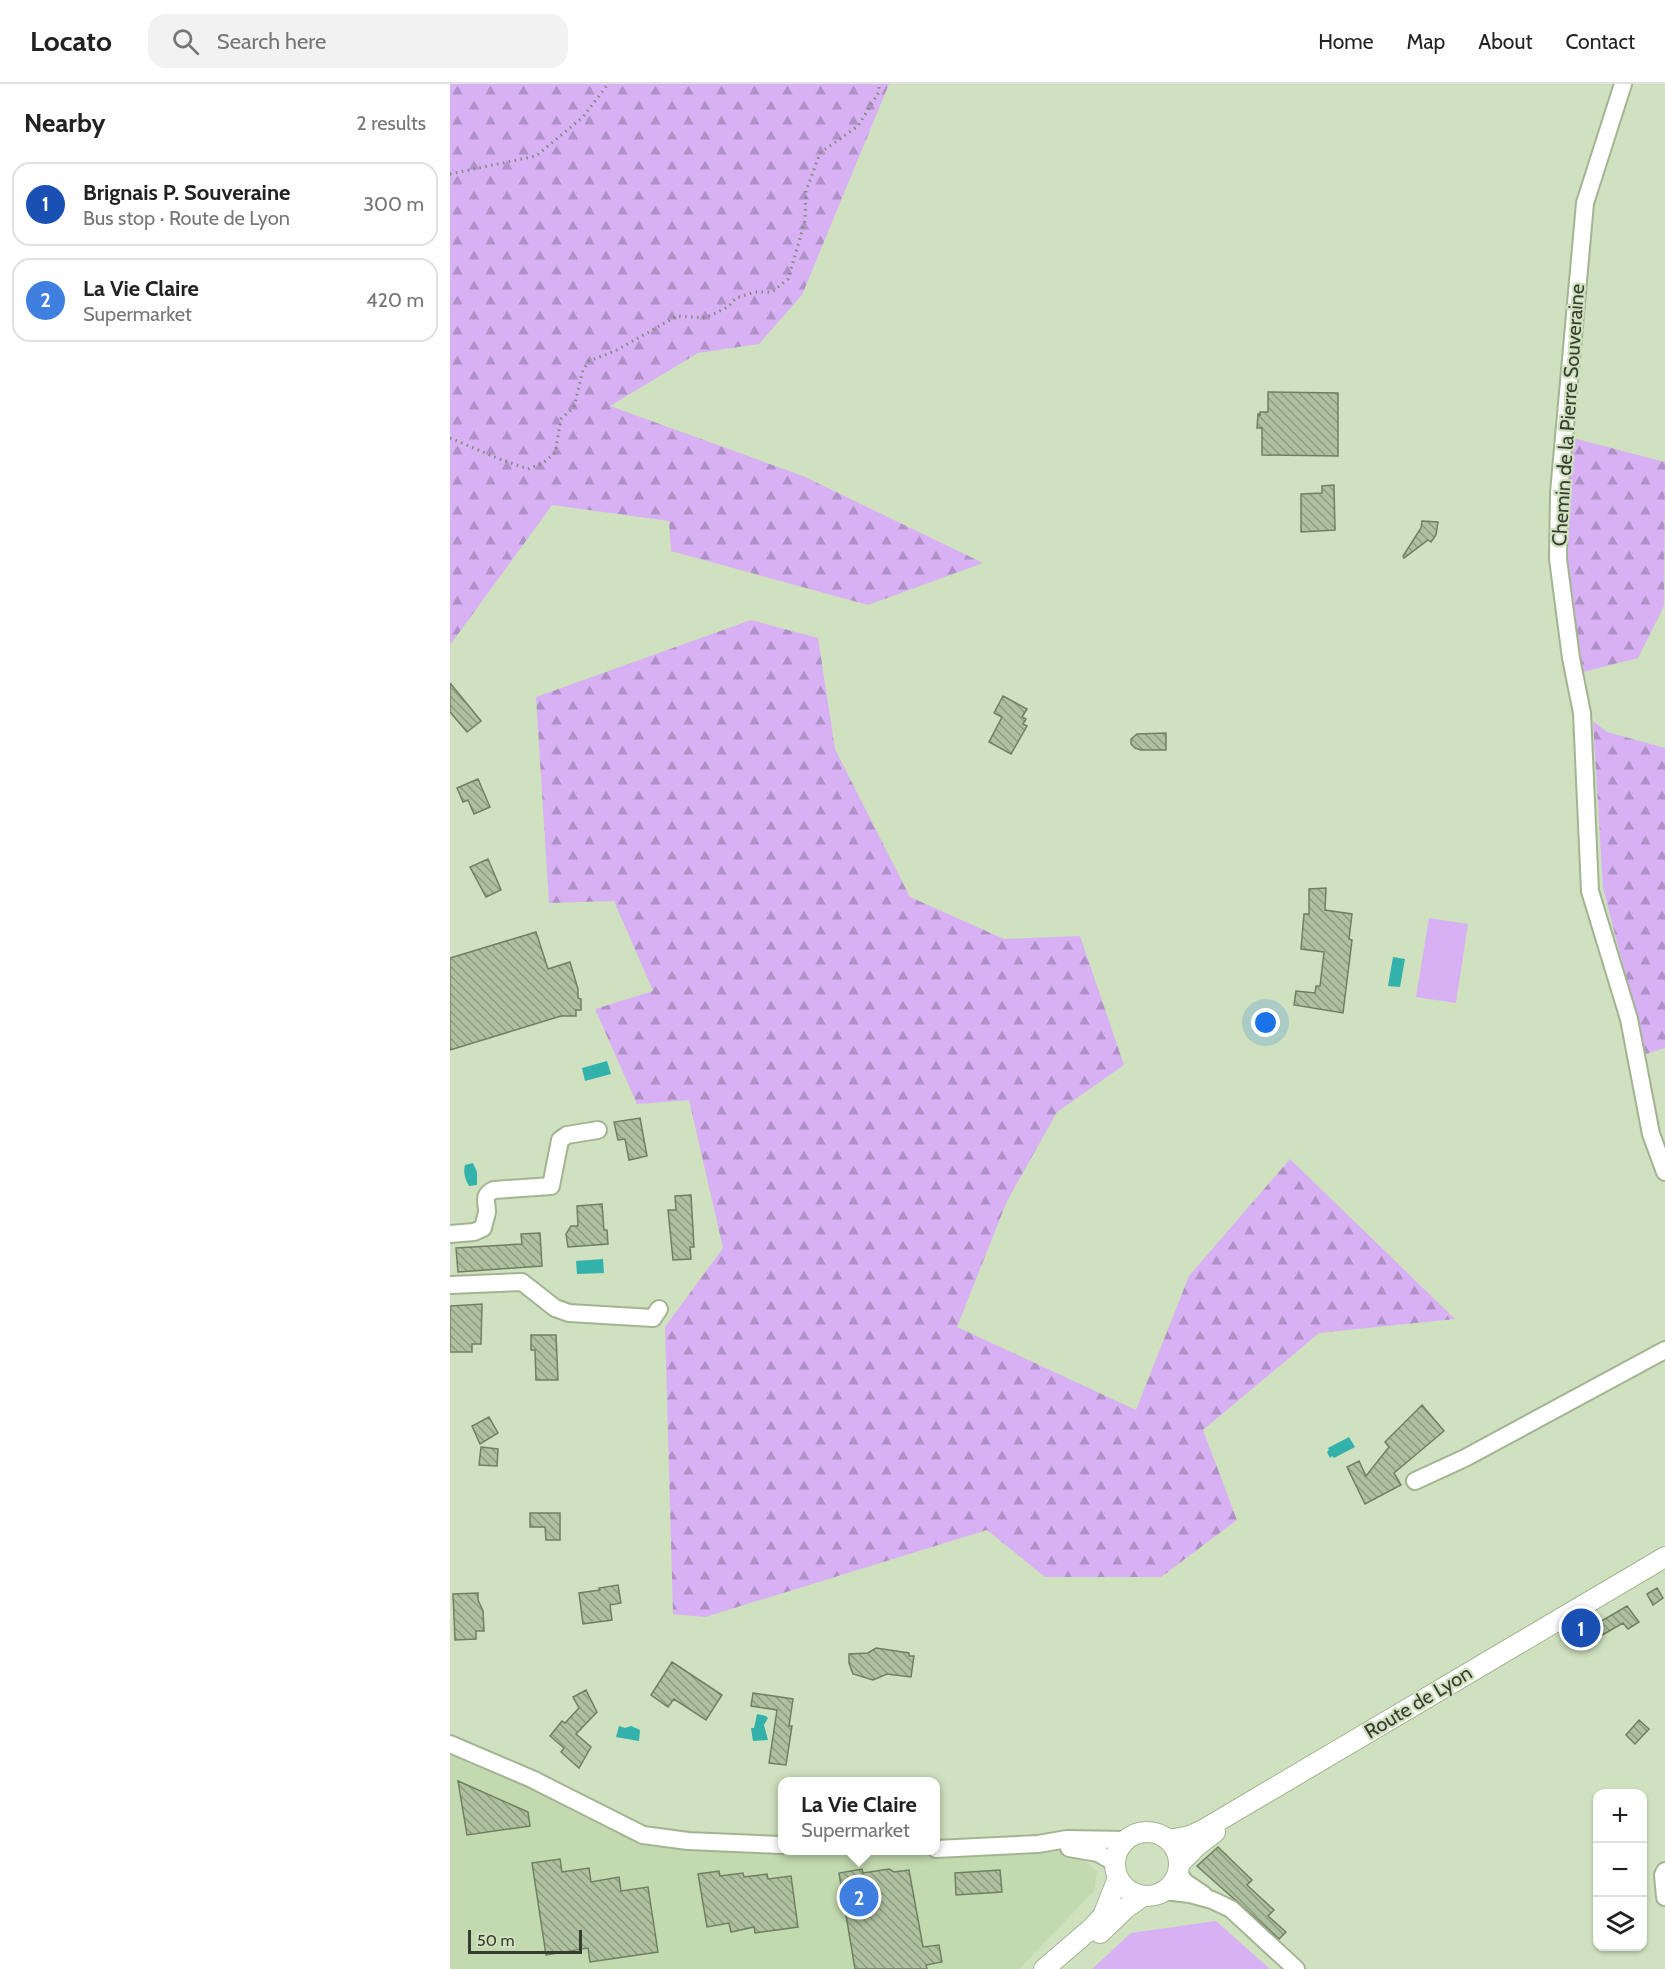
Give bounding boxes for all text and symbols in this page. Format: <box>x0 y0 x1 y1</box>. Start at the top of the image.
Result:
search box <box>148 14 568 68</box>
text: Locato <box>30 24 112 58</box>
icon: search <box>169 25 202 58</box>
text: Search here <box>217 28 326 55</box>
text: Home <box>1318 29 1374 54</box>
text: Map <box>1407 29 1445 54</box>
text: About <box>1478 29 1532 54</box>
text: Contact <box>1565 29 1635 54</box>
text: Nearby <box>24 107 105 139</box>
text: 2 results <box>356 111 426 135</box>
text: Brignais P. Souveraine <box>83 179 290 206</box>
text: 1 <box>42 192 49 216</box>
text: 300 m <box>363 192 424 216</box>
text: Bus stop · Route de Lyon <box>83 206 290 230</box>
text: La Vie Claire <box>83 275 199 302</box>
street label: Chemin de la Pierre Souveraine <box>1547 283 1589 547</box>
text: 2 <box>40 288 51 312</box>
text: 420 m <box>366 288 424 312</box>
text: Supermarket <box>83 302 192 326</box>
your location <box>1251 1008 1280 1037</box>
pin: 1 <box>1562 1606 1600 1650</box>
street label: Route de Lyon <box>1360 1661 1476 1743</box>
popup <box>778 1777 940 1855</box>
map controls <box>1593 1789 1647 1951</box>
button: + <box>1593 1789 1647 1843</box>
text: La Vie Claire <box>801 1791 917 1818</box>
text: Supermarket <box>801 1818 910 1842</box>
button: − <box>1593 1843 1647 1897</box>
pin: 2 <box>840 1874 878 1920</box>
button: layers <box>1593 1897 1647 1951</box>
scale bar <box>468 1927 582 1954</box>
text: 50 m <box>477 1931 514 1950</box>

